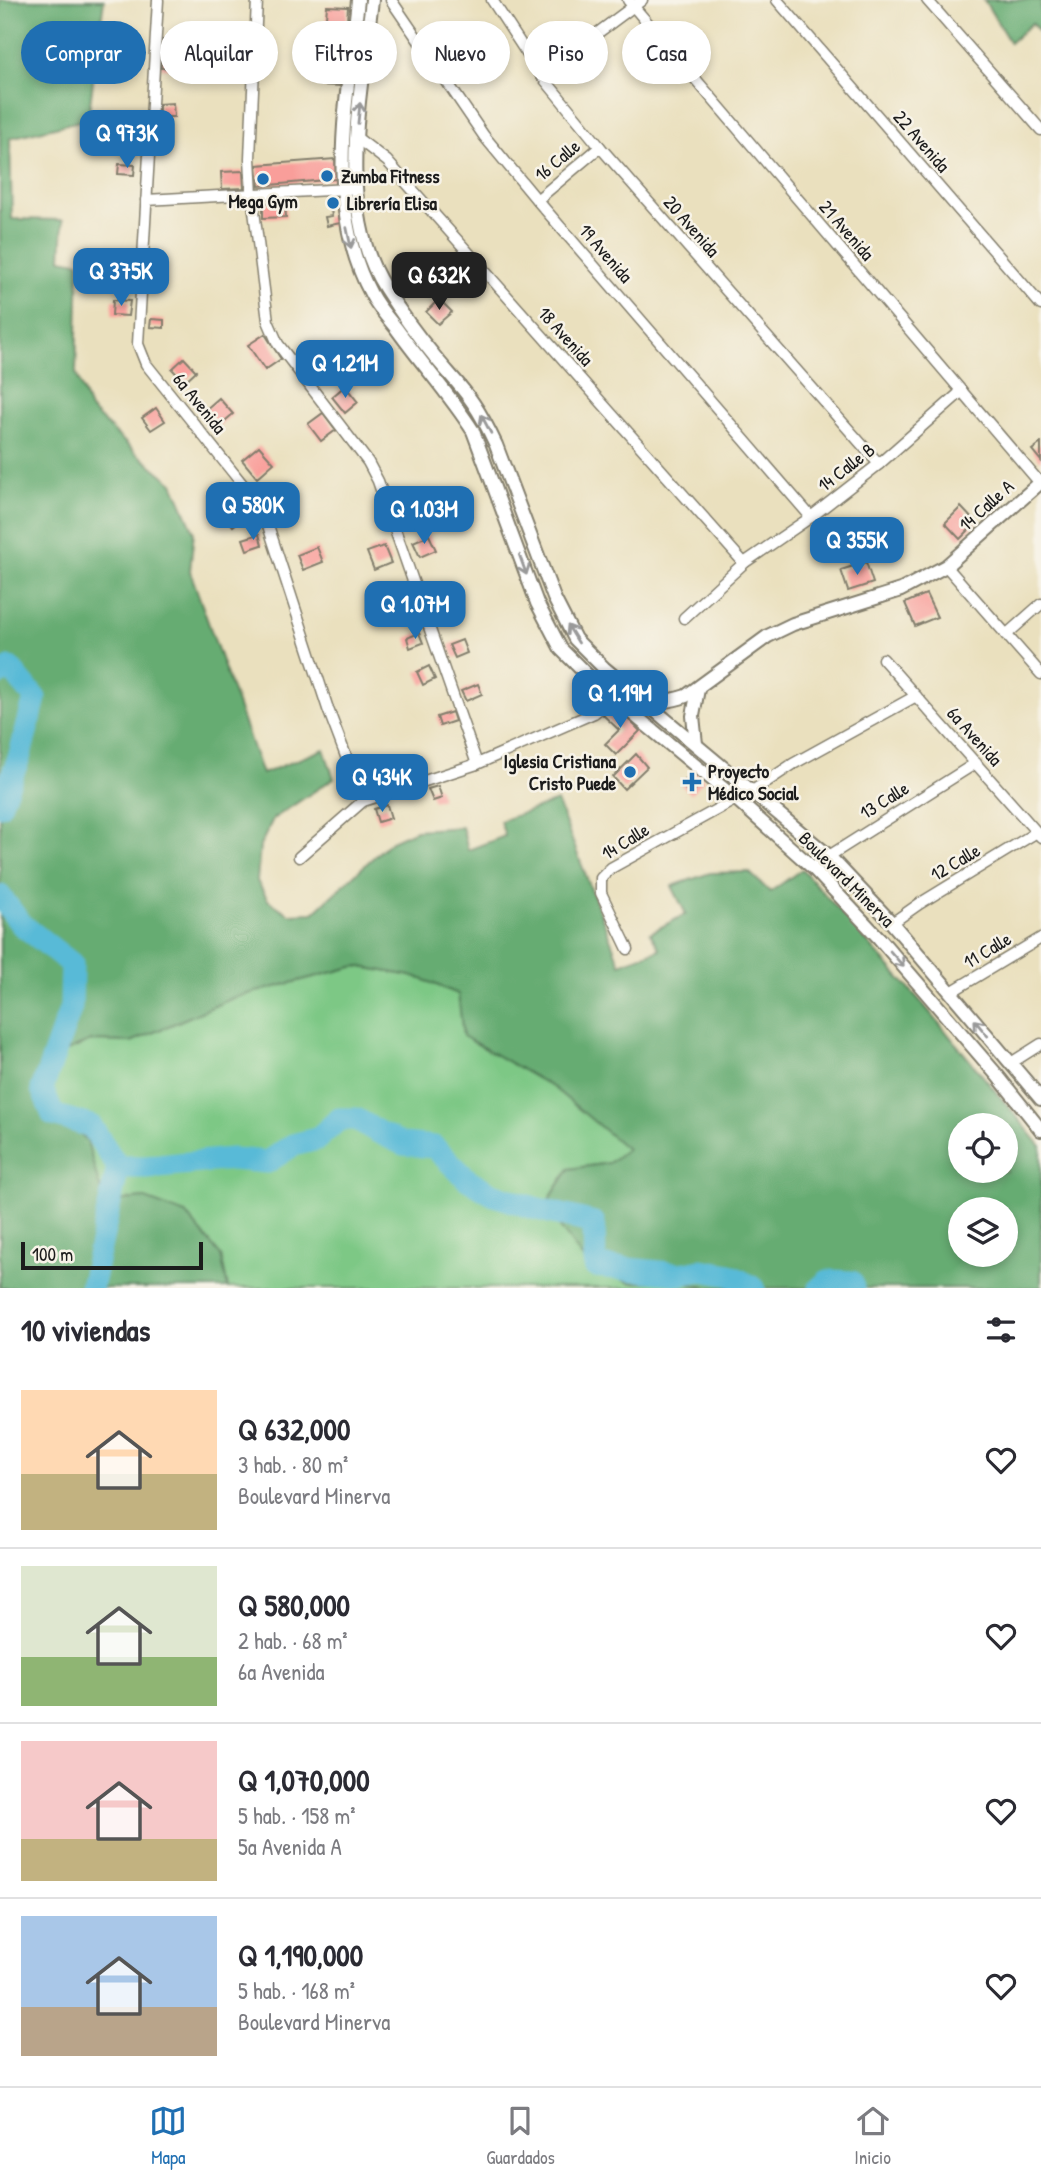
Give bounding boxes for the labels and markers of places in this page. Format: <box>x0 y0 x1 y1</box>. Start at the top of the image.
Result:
pin: Q 973K <box>70 110 184 170</box>
place label: Zumba Fitness <box>341 163 440 189</box>
marker: Zumba Fitness <box>319 168 335 184</box>
marker: Mega Gym <box>255 171 271 187</box>
place label: Mega Gym <box>228 188 298 215</box>
place label: Librería Elisa <box>347 190 437 216</box>
marker: Librería Elisa <box>325 195 341 211</box>
pin: Q 375K <box>64 248 178 308</box>
pin: Q 632K <box>382 252 496 312</box>
pin: Q 1.21M <box>280 340 410 400</box>
pin: Q 580K <box>196 482 310 542</box>
pin: Q 1.03M <box>359 486 489 546</box>
pin: Q 355K <box>800 518 914 577</box>
pin: Q 1.07M <box>350 582 480 641</box>
pin: Q 1.19M <box>555 670 685 730</box>
place label: Iglesia Cristiana Cristo Puede <box>504 748 617 796</box>
pin: Q 434K <box>325 754 439 814</box>
place label: Proyecto Médico Social <box>708 758 799 806</box>
marker: Iglesia Cristiana Cristo Puede <box>622 764 638 780</box>
marker: Proyecto Médico Social <box>682 772 702 792</box>

